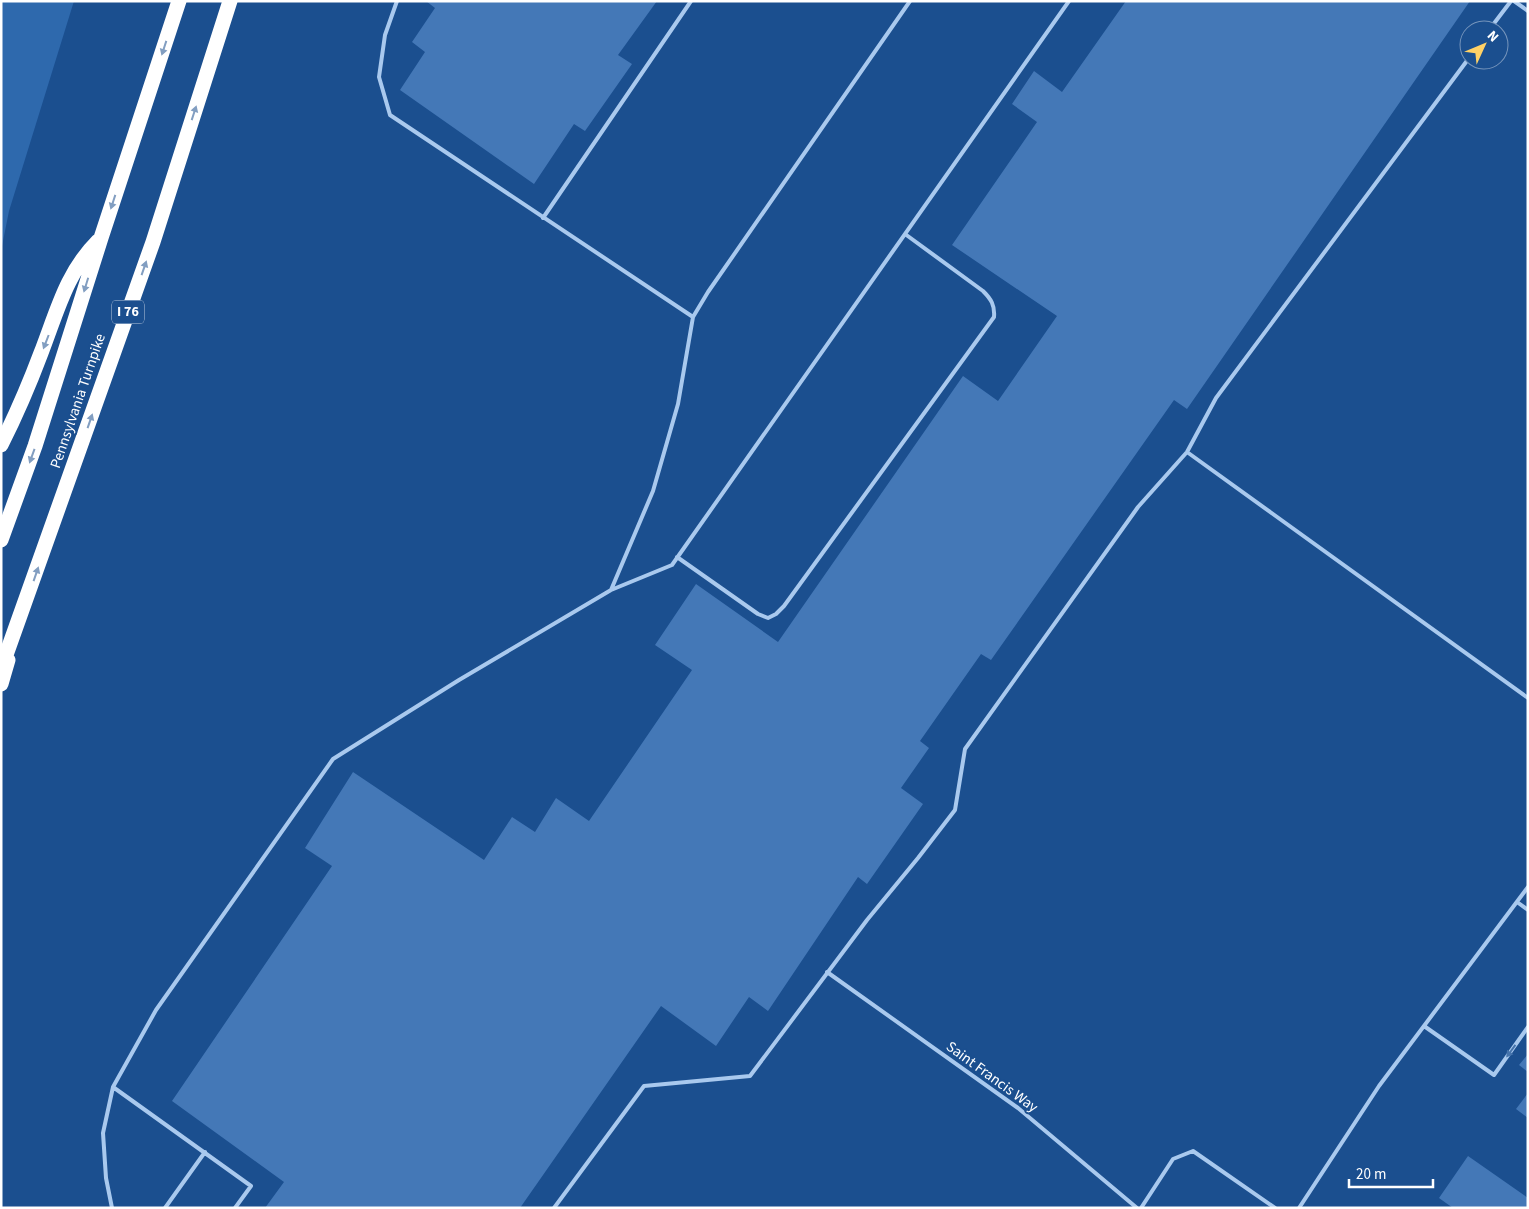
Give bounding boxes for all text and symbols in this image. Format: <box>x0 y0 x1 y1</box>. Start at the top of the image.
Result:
north arrow <box>1459 20 1509 70</box>
text: N <box>1482 26 1503 47</box>
one-way arrow <box>160 40 167 55</box>
one-way arrow <box>191 106 198 121</box>
one-way arrow <box>108 194 116 209</box>
one-way arrow <box>140 260 148 275</box>
one-way arrow <box>82 277 89 292</box>
road number: I 76 <box>112 300 144 324</box>
street label: Pennsylvania Turnpike <box>45 331 111 471</box>
one-way arrow <box>41 334 49 349</box>
one-way arrow <box>86 413 94 428</box>
one-way arrow <box>28 449 36 464</box>
one-way arrow <box>33 567 40 582</box>
street label: Saint Francis Way <box>942 1036 1042 1118</box>
one-way arrow <box>1506 1044 1516 1058</box>
scale bar <box>1349 1156 1433 1188</box>
text: 20 m <box>1356 1164 1386 1185</box>

